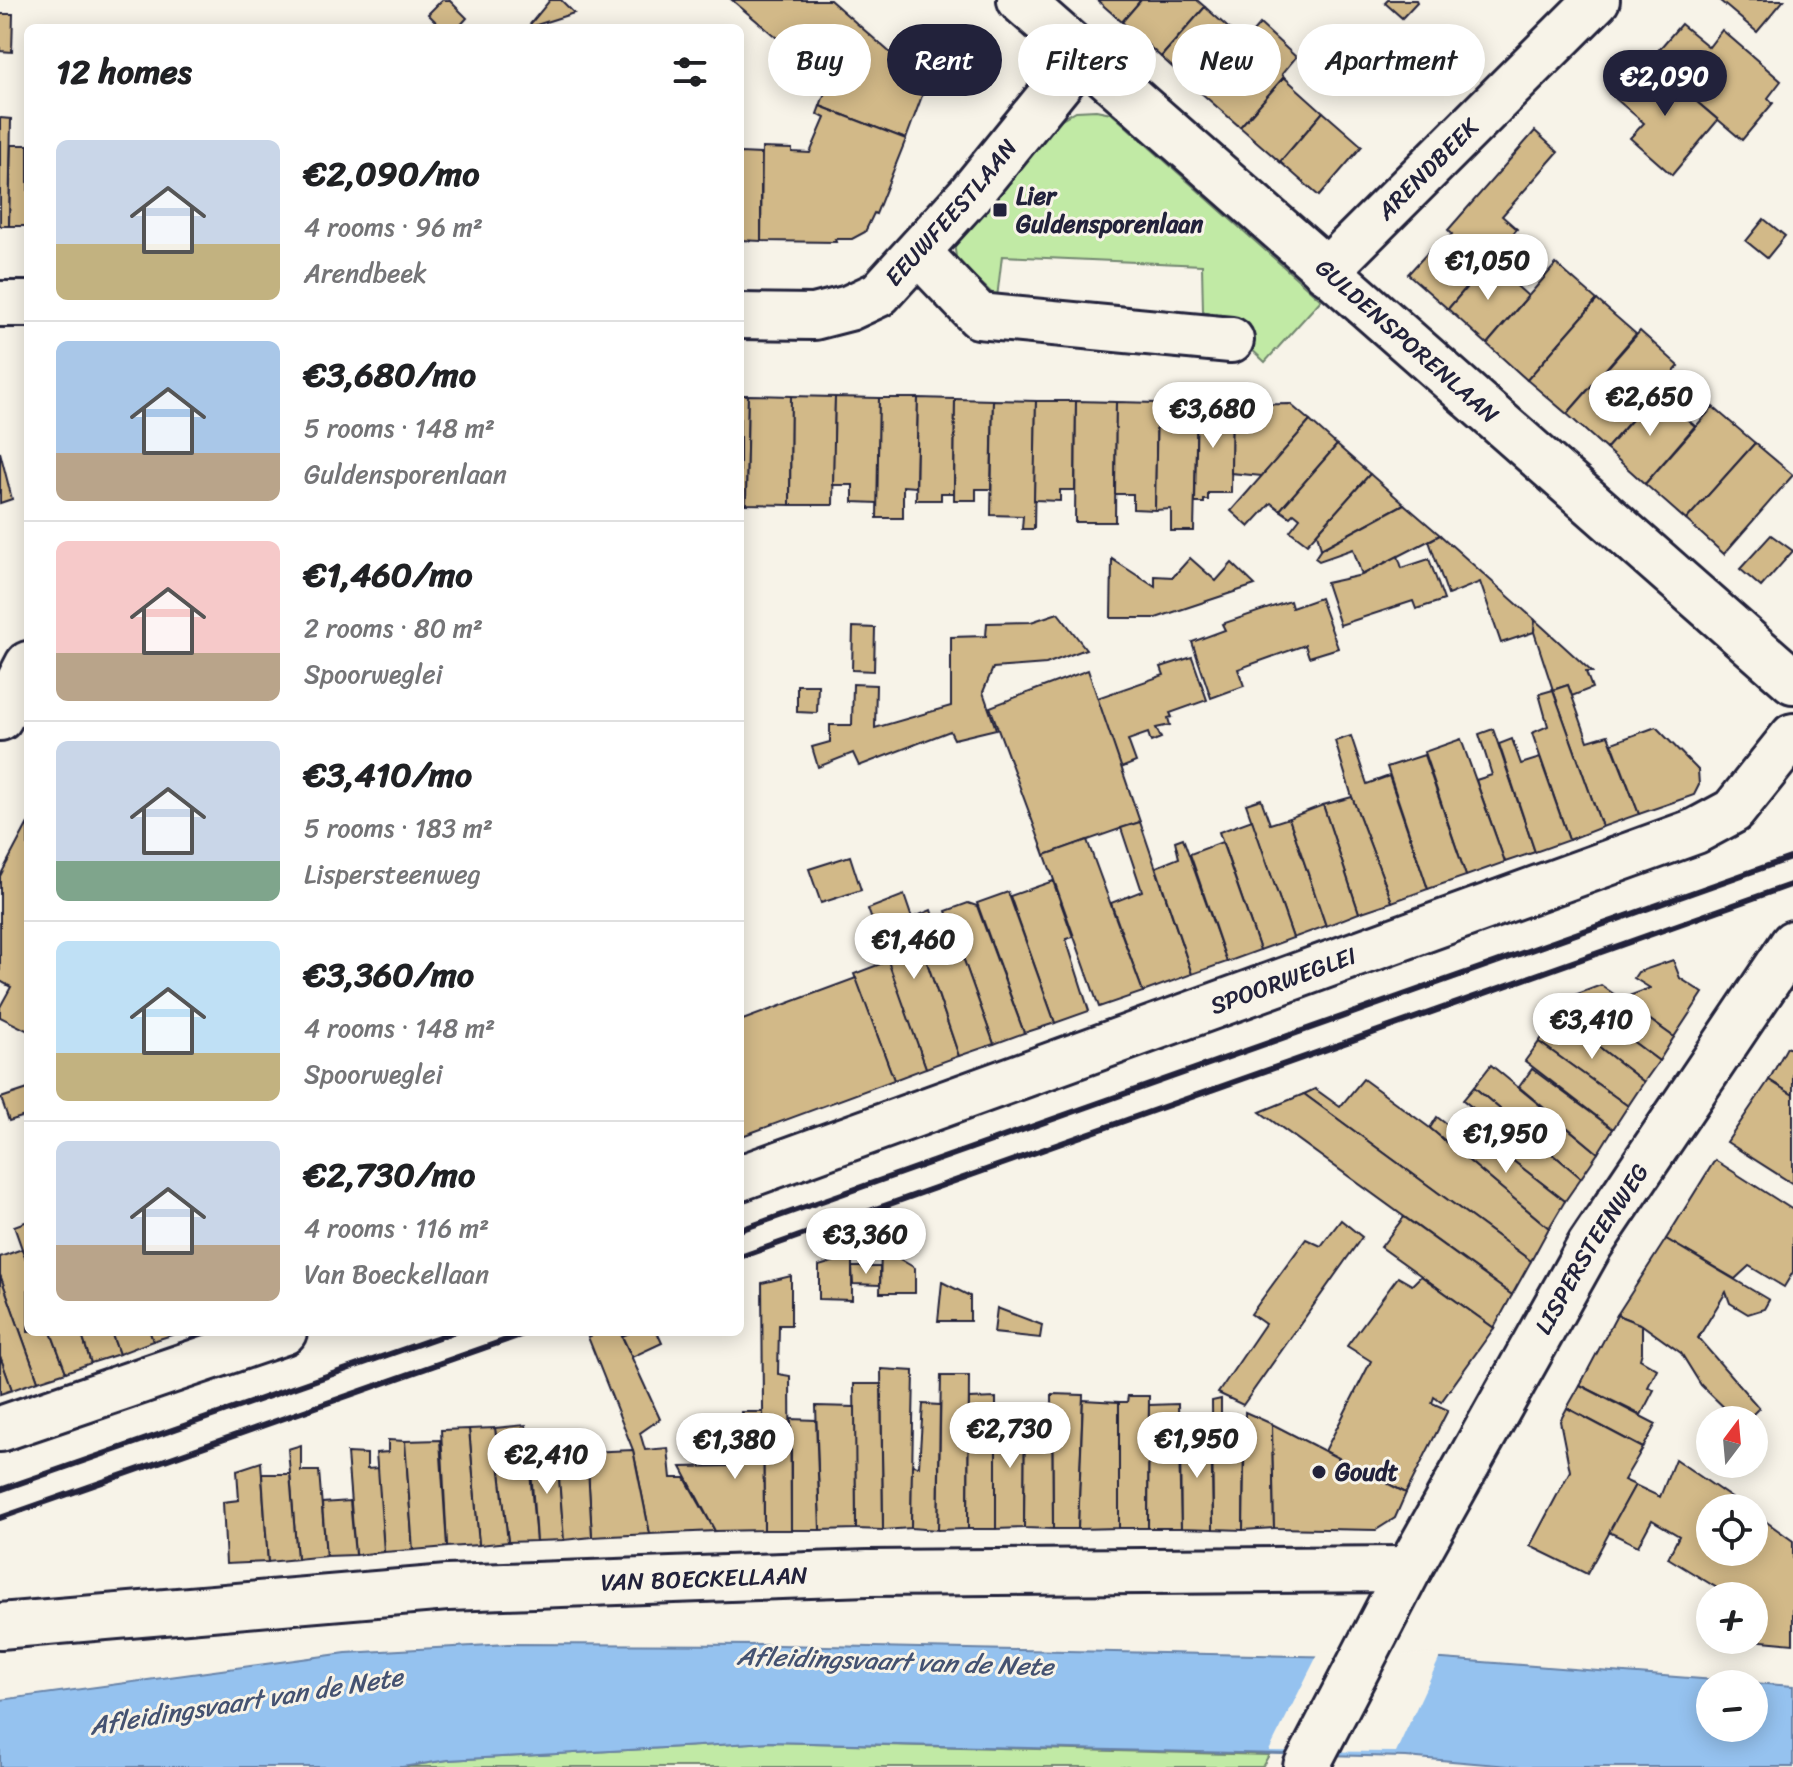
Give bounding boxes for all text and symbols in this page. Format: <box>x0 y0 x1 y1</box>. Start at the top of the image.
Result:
chip: Buy <box>768 24 871 96</box>
chip: Rent <box>887 24 1002 96</box>
chip: Filters <box>1018 24 1156 96</box>
chip: New <box>1172 24 1281 96</box>
chip: Apartment <box>1297 24 1485 96</box>
text: 12 homes <box>56 42 192 102</box>
icon: filters <box>668 50 712 94</box>
pin: €2,090 <box>1600 50 1730 118</box>
text: €2,090 <box>1621 53 1709 99</box>
street label: ARENDBEEK <box>1366 107 1490 231</box>
street label: EEUWFEESTLAAN <box>874 129 1028 296</box>
text: €2,090/mo <box>304 144 479 204</box>
icon: home <box>120 172 216 268</box>
place label: Lier Guldensporenlaan <box>1016 175 1203 245</box>
marker: Lier Guldensporenlaan <box>991 201 1009 219</box>
text: 4 rooms · 96 m² <box>304 204 483 250</box>
pin: €1,050 <box>1423 234 1553 302</box>
text: €1,050 <box>1446 237 1530 283</box>
street label: GULDENSPORENLAAN <box>1305 248 1509 435</box>
text: Arendbeek <box>304 250 427 296</box>
text: €3,680/mo <box>304 345 476 405</box>
pin: €2,650 <box>1585 370 1715 438</box>
icon: home <box>120 373 216 469</box>
text: €2,650 <box>1607 373 1693 419</box>
pin: €3,680 <box>1148 382 1278 450</box>
text: €3,680 <box>1170 385 1256 431</box>
text: 5 rooms · 148 m² <box>304 405 495 451</box>
text: Guldensporenlaan <box>304 451 507 497</box>
text: €1,460/mo <box>304 545 473 605</box>
icon: home <box>120 573 216 669</box>
text: 2 rooms · 80 m² <box>304 605 483 651</box>
text: Spoorweglei <box>304 651 443 697</box>
text: €3,410/mo <box>304 745 472 805</box>
icon: home <box>120 773 216 869</box>
text: 5 rooms · 183 m² <box>304 805 493 851</box>
text: Lispersteenweg <box>304 851 481 897</box>
pin: €1,460 <box>849 913 979 981</box>
text: €1,460 <box>873 916 955 962</box>
street label: SPOORWEGLEI <box>1204 935 1363 1027</box>
text: €3,360/mo <box>304 945 474 1005</box>
icon: home <box>120 973 216 1069</box>
pin: €3,410 <box>1527 993 1657 1061</box>
text: €3,410 <box>1551 996 1633 1042</box>
text: 4 rooms · 148 m² <box>304 1005 495 1051</box>
text: Spoorweglei <box>304 1051 443 1097</box>
pin: €1,950 <box>1441 1107 1571 1175</box>
text: €1,950 <box>1464 1110 1548 1156</box>
text: €2,730/mo <box>304 1145 475 1205</box>
street label: LISPERSTEENWEG <box>1523 1154 1660 1342</box>
icon: home <box>120 1173 216 1269</box>
text: 4 rooms · 116 m² <box>304 1205 489 1251</box>
pin: €3,360 <box>801 1208 931 1276</box>
text: €3,360 <box>824 1211 908 1257</box>
text: Van Boeckellaan <box>304 1251 489 1297</box>
pin: €2,730 <box>945 1402 1075 1470</box>
text: €2,730 <box>968 1405 1052 1451</box>
north arrow <box>1696 1406 1768 1478</box>
map controls <box>1696 1406 1768 1742</box>
pin: €1,950 <box>1132 1412 1262 1480</box>
pin: €1,380 <box>670 1413 800 1481</box>
text: €1,950 <box>1155 1415 1239 1461</box>
text: €1,380 <box>694 1416 776 1462</box>
pin: €2,410 <box>482 1428 612 1496</box>
text: €2,410 <box>505 1431 589 1477</box>
place label: Goudt <box>1335 1451 1399 1493</box>
marker: Goudt <box>1310 1463 1328 1481</box>
button: locate <box>1696 1494 1768 1566</box>
street label: VAN BOECKELLAAN <box>600 1554 809 1604</box>
button: + <box>1696 1582 1768 1654</box>
water label: Afleidingsvaart van de Nete <box>735 1632 1056 1690</box>
water label: Afleidingsvaart van de Nete <box>85 1653 408 1749</box>
button: − <box>1696 1670 1768 1742</box>

